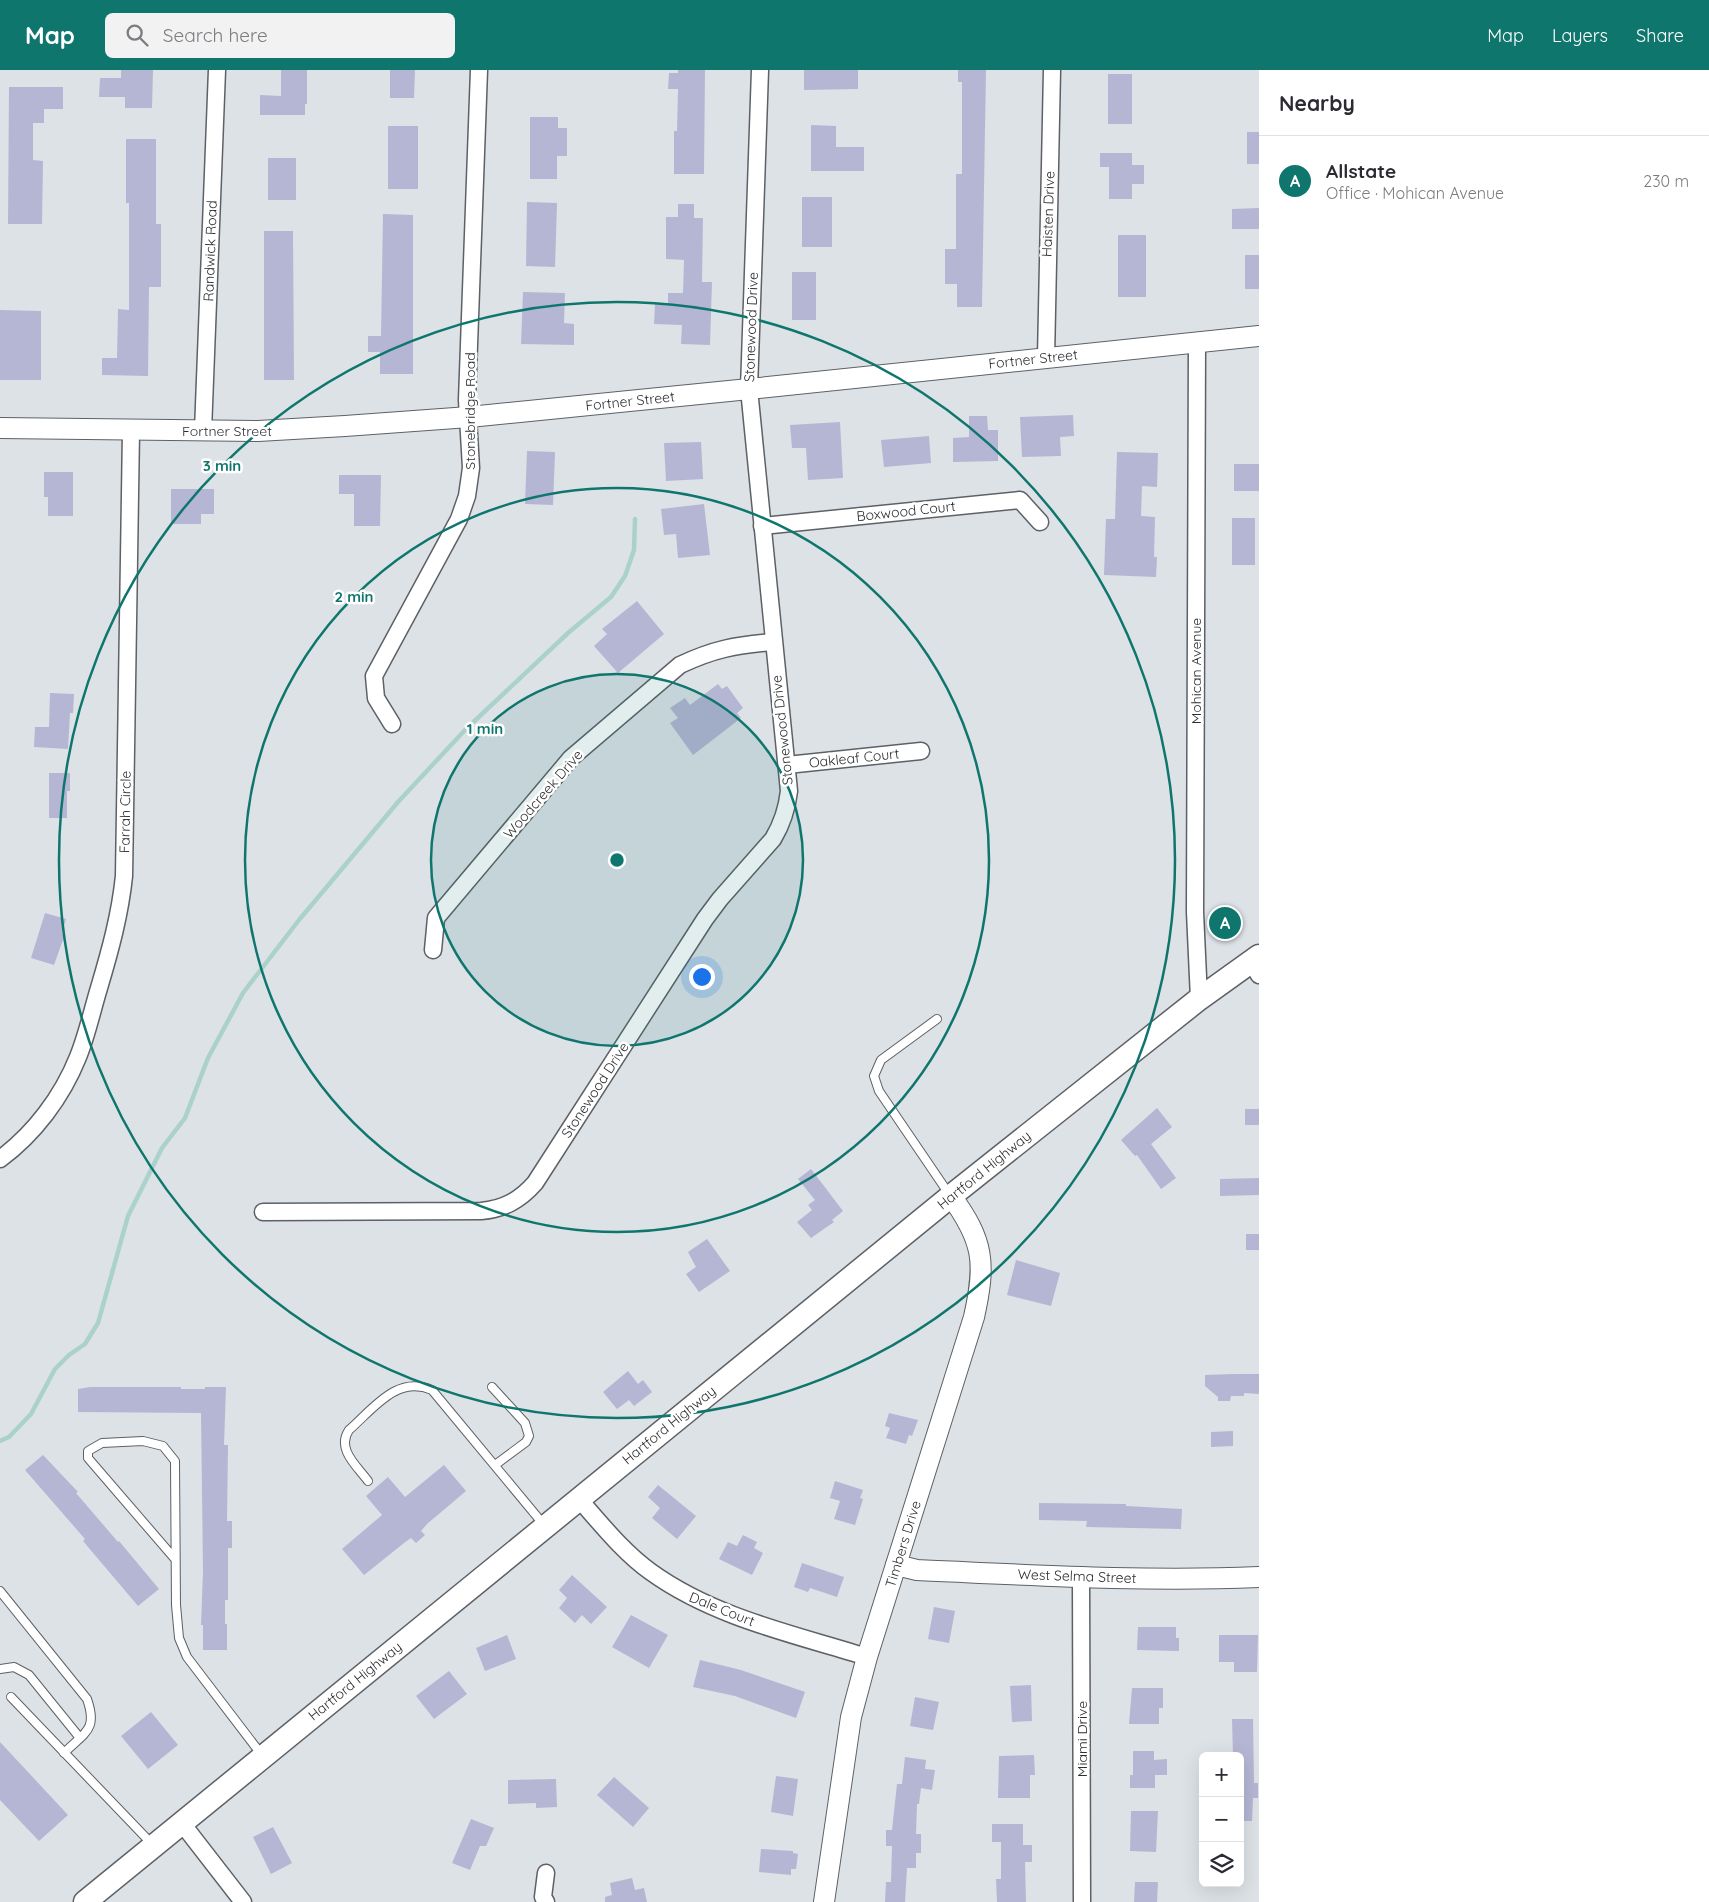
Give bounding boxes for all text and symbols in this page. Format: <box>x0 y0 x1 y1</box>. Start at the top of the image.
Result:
search box <box>105 13 455 58</box>
text: Map <box>25 20 75 50</box>
icon: search <box>123 21 151 49</box>
text: Search here <box>163 23 268 47</box>
text: Map <box>1487 24 1524 47</box>
text: Layers <box>1552 24 1608 47</box>
text: Share <box>1636 24 1684 47</box>
text: Nearby <box>1279 90 1355 116</box>
text: Allstate <box>1326 159 1396 183</box>
street label: Haisten Drive <box>1037 170 1059 257</box>
text: A <box>1290 171 1300 191</box>
text: 230 m <box>1643 171 1689 191</box>
text: Office · Mohican Avenue <box>1326 183 1504 203</box>
street label: Randwick Road <box>199 200 221 302</box>
street label: Stonewood Drive <box>740 271 762 383</box>
street label: Fortner Street <box>987 345 1079 373</box>
street label: Stonebridge Road <box>461 352 479 470</box>
street label: Fortner Street <box>584 387 676 415</box>
street label: Fortner Street <box>182 422 272 440</box>
text: 3 min <box>203 456 241 475</box>
street label: Boxwood Court <box>856 497 957 525</box>
text: 2 min <box>334 587 374 606</box>
street label: Mohican Avenue <box>1187 618 1205 724</box>
street label: Stonewood Drive <box>767 674 797 786</box>
text: 1 min <box>467 719 503 738</box>
street label: Oakleaf Court <box>808 744 900 772</box>
street label: Woodcreek Drive <box>500 746 587 842</box>
street label: Farrah Circle <box>115 771 135 853</box>
centre of rings <box>608 851 626 869</box>
pin: A <box>1209 904 1241 942</box>
your location <box>689 964 715 990</box>
street label: Stonewood Drive <box>557 1039 633 1141</box>
street label: Hartford Highway <box>933 1127 1035 1213</box>
street label: Hartford Highway <box>618 1382 720 1468</box>
street label: Timbers Drive <box>881 1498 925 1590</box>
street label: West Selma Street <box>1017 1565 1137 1587</box>
street label: Dale Court <box>687 1588 758 1630</box>
street label: Hartford Highway <box>304 1638 406 1724</box>
street label: Miami Drive <box>1073 1701 1091 1777</box>
map controls <box>1199 1752 1244 1887</box>
button: + <box>1199 1752 1244 1797</box>
button: − <box>1199 1797 1244 1842</box>
button: layers <box>1199 1842 1244 1887</box>

